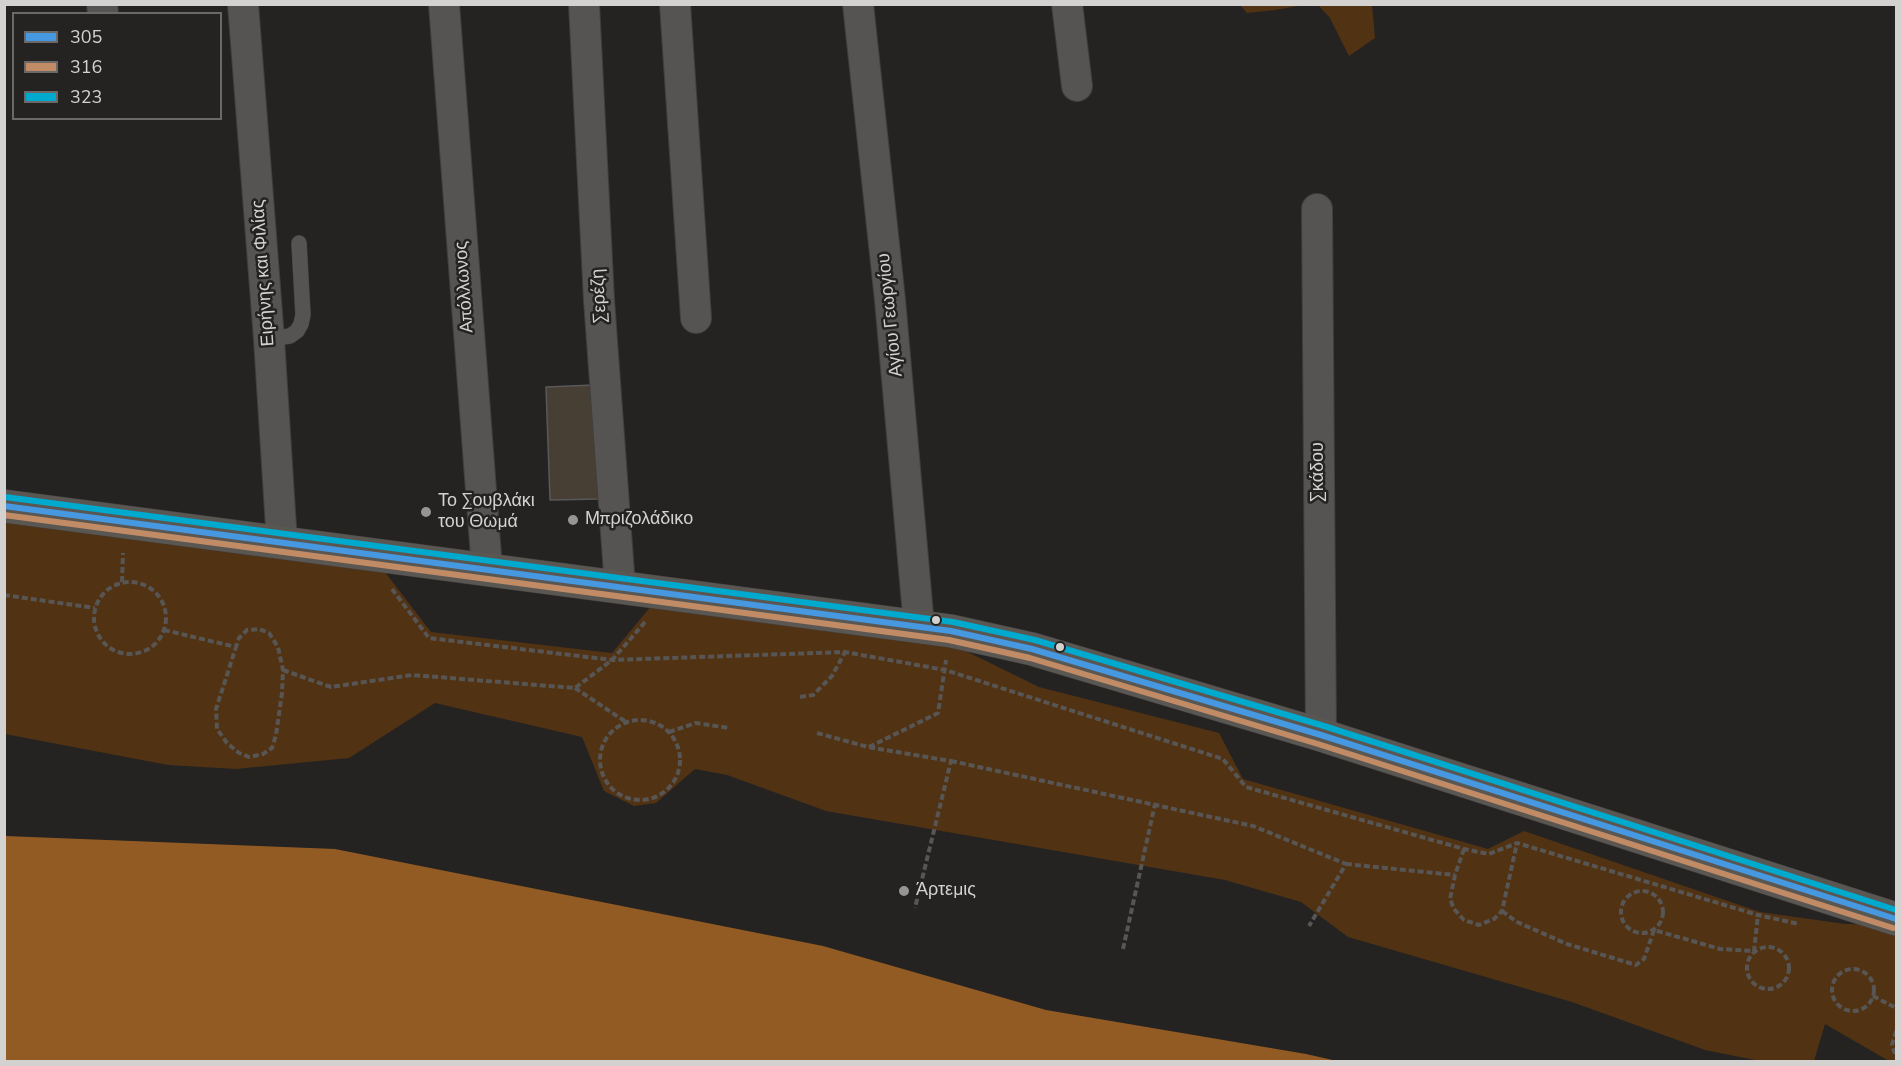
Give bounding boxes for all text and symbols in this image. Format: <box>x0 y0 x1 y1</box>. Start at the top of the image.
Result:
legend <box>12 12 222 120</box>
text: 305 <box>70 25 102 49</box>
text: 316 <box>70 55 102 79</box>
text: 323 <box>70 85 102 109</box>
street label: Ειρήνης και Φιλίας <box>248 199 280 347</box>
street label: Απόλλωνος <box>451 241 479 333</box>
street label: Αγίου Γεωργίου <box>874 252 908 378</box>
street label: Σερέζη <box>588 268 612 324</box>
street label: Σκάδου <box>1308 442 1330 502</box>
place label: Το Σουβλάκι του Θωμά <box>438 491 535 534</box>
marker: Το Σουβλάκι του Θωμά <box>419 505 433 519</box>
place label: Μπριζολάδικο <box>585 509 693 531</box>
marker: Μπριζολάδικο <box>566 513 580 527</box>
unlabelled marker <box>930 614 942 626</box>
unlabelled marker <box>1054 641 1066 653</box>
place label: Άρτεμις <box>916 880 976 902</box>
marker: Άρτεμις <box>897 884 911 898</box>

